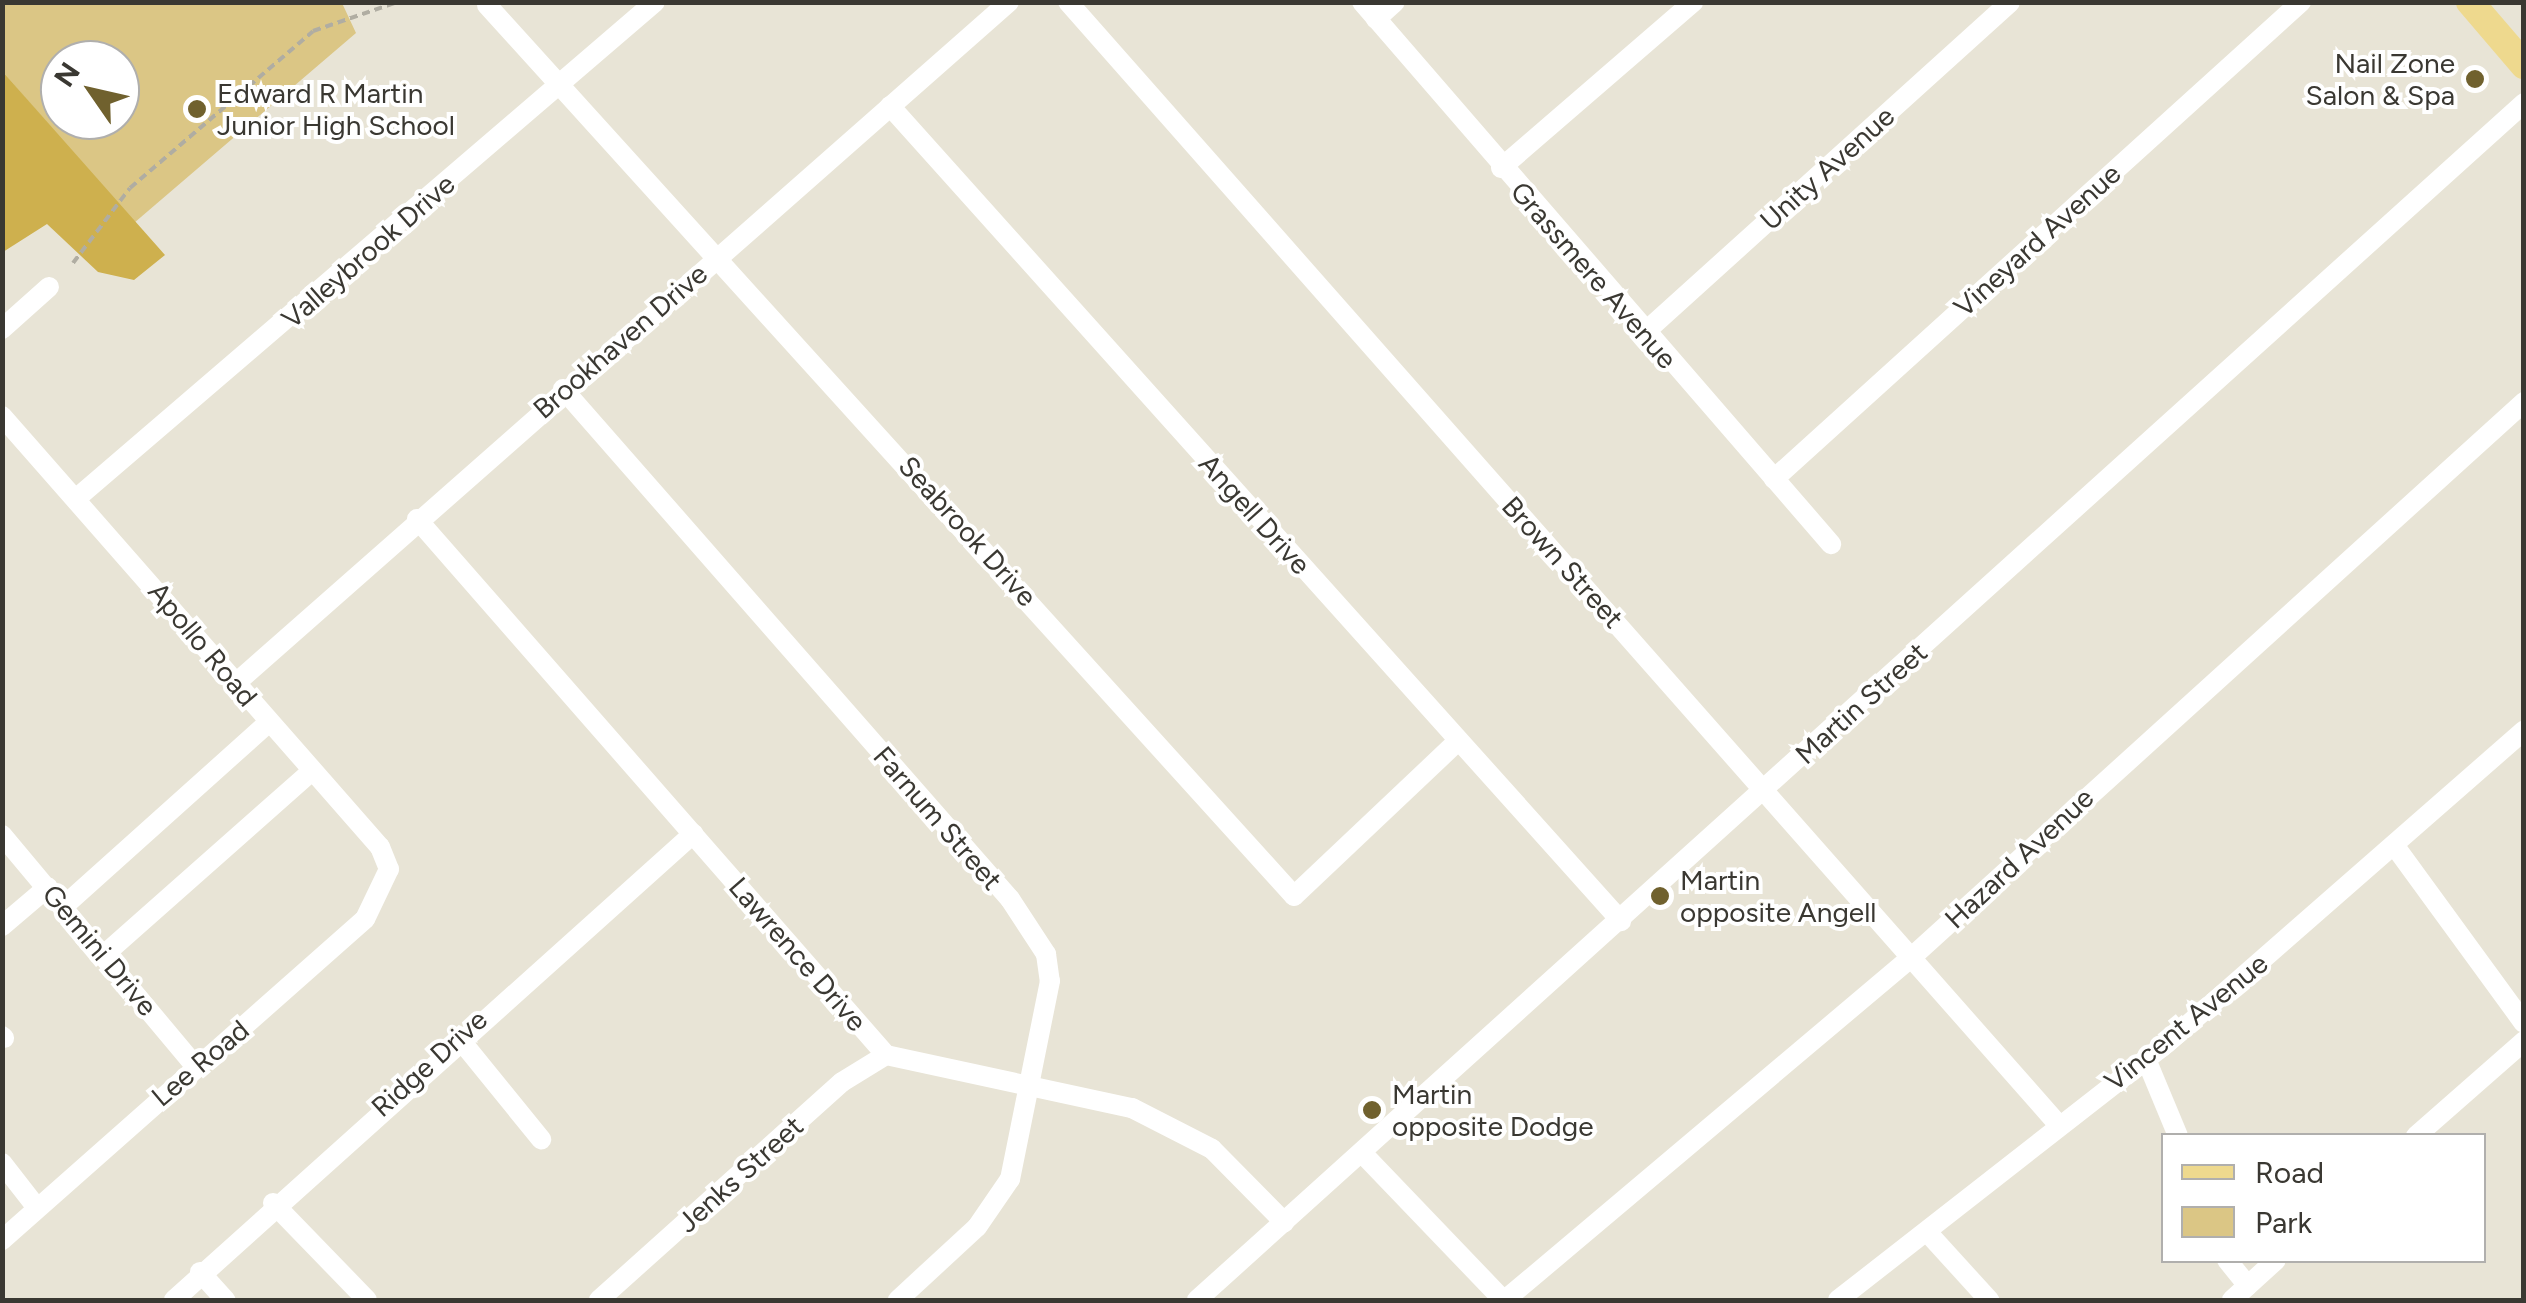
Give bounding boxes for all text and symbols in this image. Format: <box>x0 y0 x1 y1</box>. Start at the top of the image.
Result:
north arrow <box>40 40 140 140</box>
place label: Nail Zone Salon & Spa <box>2306 46 2455 112</box>
text: N <box>47 56 87 93</box>
marker: Nail Zone Salon & Spa <box>2464 68 2486 90</box>
place label: Edward R Martin Junior High School <box>217 76 455 142</box>
marker: Edward R Martin Junior High School <box>186 98 208 120</box>
street label: Unity Avenue <box>1753 99 1901 237</box>
street label: Vineyard Avenue <box>1947 156 2127 324</box>
street label: Valleybrook Drive <box>275 167 461 335</box>
street label: Grassmere Avenue <box>1504 175 1684 375</box>
street label: Brookhaven Drive <box>526 256 714 426</box>
street label: Angell Drive <box>1192 447 1318 581</box>
street label: Seabrook Drive <box>892 449 1044 613</box>
street label: Brown Street <box>1495 489 1631 635</box>
street label: Apollo Road <box>141 575 265 713</box>
street label: Martin Street <box>1788 635 1934 771</box>
street label: Farnum Street <box>867 739 1009 897</box>
street label: Hazard Avenue <box>1938 781 2100 935</box>
place label: Martin opposite Angell <box>1680 863 1876 929</box>
street label: Lawrence Drive <box>722 870 874 1038</box>
street label: Gemini Drive <box>35 878 165 1022</box>
marker: Martin opposite Angell <box>1649 885 1671 907</box>
street label: Vincent Avenue <box>2098 946 2274 1098</box>
street label: Ridge Drive <box>364 1002 494 1124</box>
street label: Lee Road <box>145 1013 255 1113</box>
place label: Martin opposite Dodge <box>1392 1077 1593 1143</box>
marker: Martin opposite Dodge <box>1361 1099 1383 1121</box>
street label: Jenks Street <box>670 1109 810 1239</box>
legend <box>2161 1133 2486 1263</box>
text: Road <box>2255 1154 2324 1191</box>
text: Park <box>2255 1204 2312 1241</box>

